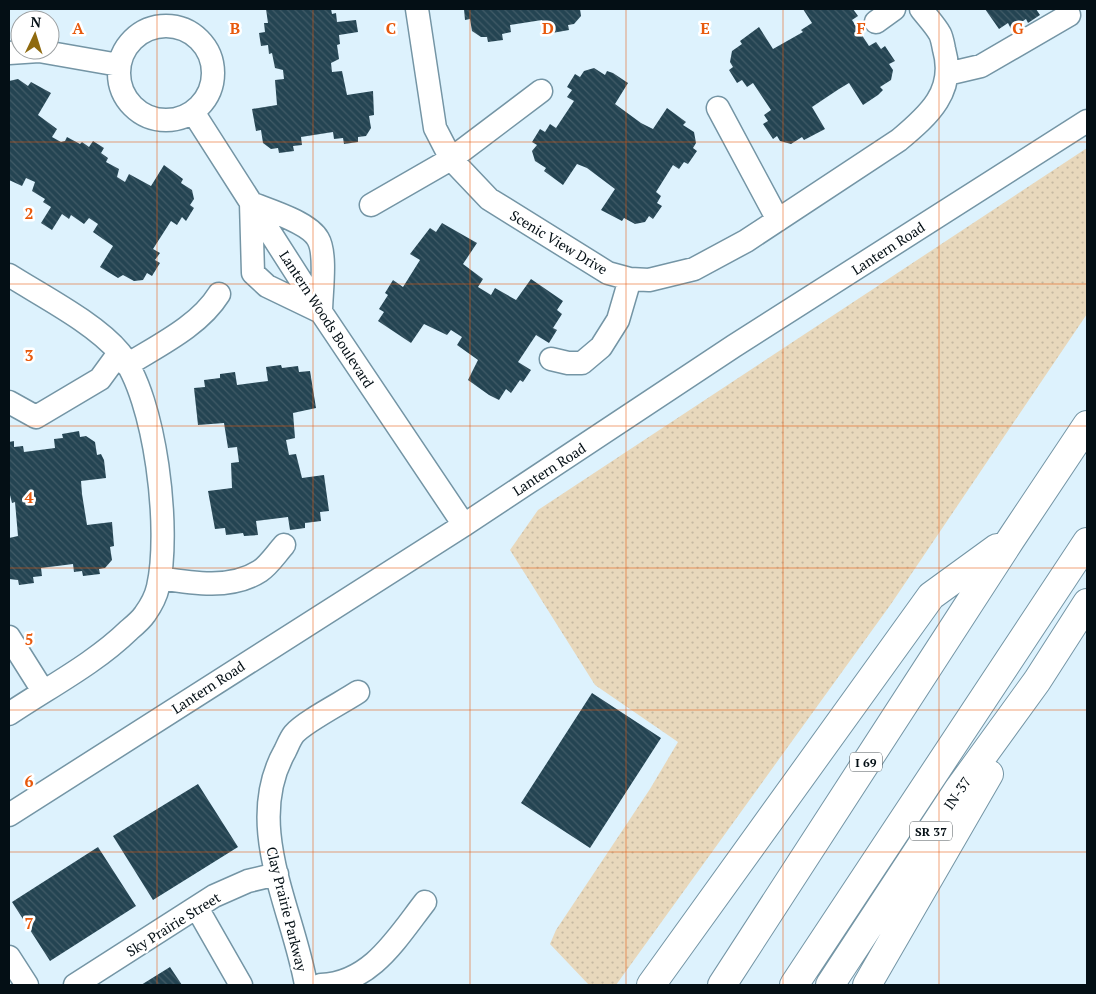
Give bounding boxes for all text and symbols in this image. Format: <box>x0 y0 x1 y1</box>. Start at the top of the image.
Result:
north arrow <box>10 10 60 60</box>
text: N <box>30 12 42 31</box>
text: A <box>72 17 84 39</box>
text: B <box>230 17 240 39</box>
text: C <box>386 17 396 39</box>
text: D <box>542 17 554 39</box>
text: E <box>700 17 710 39</box>
text: F <box>856 17 866 39</box>
text: G <box>1012 17 1024 39</box>
text: 2 <box>24 202 34 224</box>
street label: Scenic View Drive <box>507 205 611 279</box>
street label: Lantern Road <box>848 217 928 279</box>
street label: Lantern Woods Boulevard <box>275 247 379 391</box>
text: 3 <box>24 344 34 366</box>
street label: Lantern Road <box>509 438 589 500</box>
text: 4 <box>24 486 34 508</box>
text: 5 <box>24 628 34 650</box>
street label: Lantern Road <box>168 656 248 718</box>
road number: I 69 <box>850 752 882 772</box>
text: 6 <box>24 770 34 792</box>
street label: IN-37 <box>939 773 975 813</box>
road number: SR 37 <box>910 821 952 840</box>
street label: Clay Prairie Parkway <box>262 845 312 974</box>
street label: Sky Prairie Street <box>122 887 224 961</box>
text: 7 <box>24 912 34 934</box>

